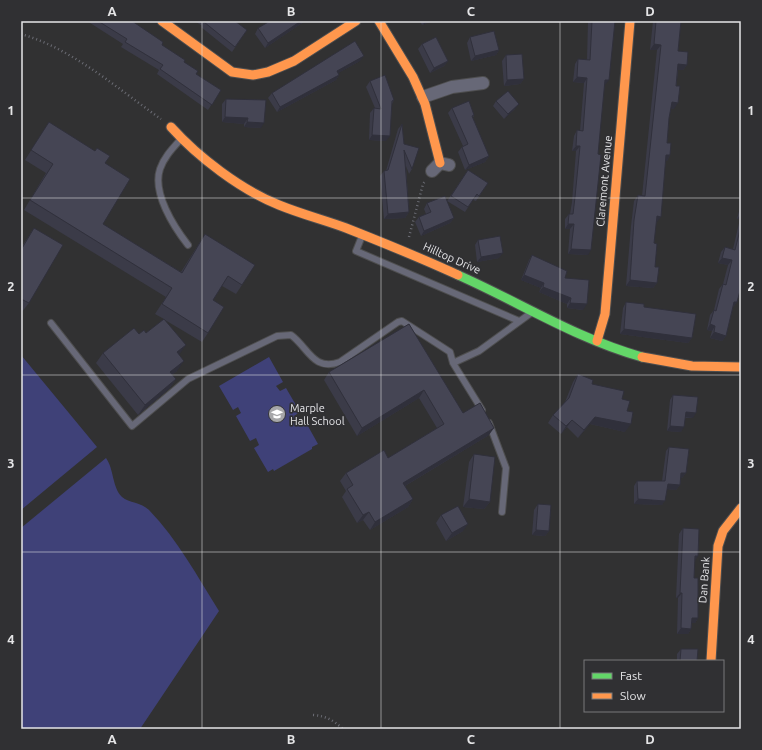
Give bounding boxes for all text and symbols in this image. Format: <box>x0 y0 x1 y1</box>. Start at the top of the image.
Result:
text: A <box>107 4 117 18</box>
text: B <box>287 4 296 18</box>
text: C <box>467 4 476 18</box>
text: D <box>645 4 655 18</box>
text: 1 <box>7 103 15 117</box>
text: 1 <box>747 103 755 117</box>
street label: Claremont Avenue <box>594 135 614 227</box>
street label: Hilltop Drive <box>421 240 483 276</box>
text: 2 <box>7 279 15 293</box>
text: 2 <box>747 279 755 293</box>
place label: Marple Hall School <box>290 402 345 427</box>
school or university icon: Marple Hall School <box>267 404 287 424</box>
text: 3 <box>7 456 15 470</box>
text: 3 <box>747 456 755 470</box>
street label: Dan Bank <box>696 556 712 604</box>
text: 4 <box>7 632 15 646</box>
text: 4 <box>747 632 755 646</box>
legend <box>584 660 724 712</box>
text: Fast <box>620 669 642 682</box>
text: Slow <box>620 689 646 702</box>
text: A <box>107 732 117 746</box>
text: B <box>287 732 296 746</box>
text: C <box>467 732 476 746</box>
text: D <box>645 732 655 746</box>

